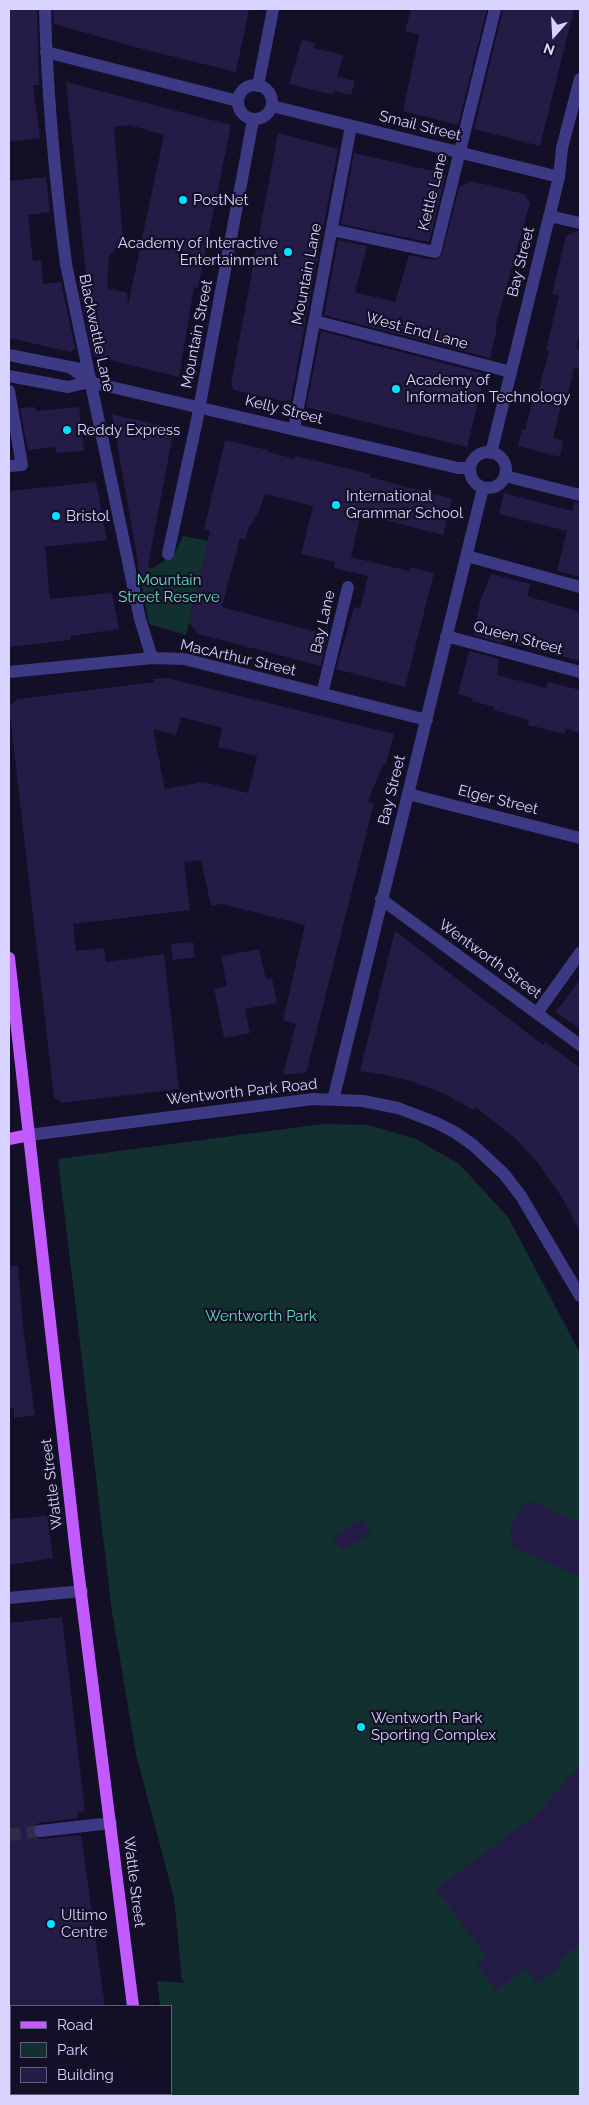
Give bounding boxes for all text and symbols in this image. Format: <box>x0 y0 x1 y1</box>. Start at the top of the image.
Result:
north arrow <box>529 10 579 60</box>
text: N <box>541 40 557 58</box>
street label: Smail Street <box>377 107 463 145</box>
street label: Kettle Lane <box>415 151 451 233</box>
place label: PostNet <box>193 191 249 209</box>
marker: PostNet <box>177 194 189 206</box>
street label: Mountain Lane <box>288 222 326 326</box>
street label: Bay Street <box>504 225 538 299</box>
place label: Academy of Interactive Entertainment <box>118 234 278 269</box>
marker: Academy of Interactive Entertainment <box>282 246 294 258</box>
street label: Blackwattle Lane <box>75 273 117 393</box>
street label: Mountain Street <box>178 278 216 390</box>
street label: West End Lane <box>364 309 470 353</box>
place label: Academy of Information Technology <box>406 371 570 406</box>
marker: Academy of Information Technology <box>390 383 402 395</box>
street label: Kelly Street <box>243 392 325 428</box>
place label: Reddy Express <box>77 421 180 439</box>
marker: Reddy Express <box>61 424 73 436</box>
place label: International Grammar School <box>346 487 463 522</box>
marker: International Grammar School <box>330 499 342 511</box>
place label: Bristol <box>66 507 110 525</box>
marker: Bristol <box>50 510 62 522</box>
park label: Mountain Street Reserve <box>118 571 220 606</box>
street label: Bay Lane <box>307 589 339 655</box>
street label: Queen Street <box>471 617 565 659</box>
street label: MacArthur Street <box>178 636 298 680</box>
street label: Bay Street <box>375 753 409 827</box>
street label: Elger Street <box>456 781 540 819</box>
street label: Wentworth Street <box>435 916 545 1002</box>
street label: Wentworth Park Road <box>166 1075 318 1109</box>
park label: Wentworth Park <box>205 1307 317 1325</box>
street label: Wattle Street <box>38 1438 66 1530</box>
place label: Wentworth Park Sporting Complex <box>371 1709 496 1744</box>
marker: Wentworth Park Sporting Complex <box>355 1721 367 1733</box>
street label: Wattle Street <box>120 1836 148 1928</box>
place label: Ultimo Centre <box>61 1906 108 1941</box>
marker: Ultimo Centre <box>45 1918 57 1930</box>
legend <box>10 2005 172 2095</box>
text: Road <box>57 2016 93 2034</box>
text: Park <box>57 2041 88 2059</box>
text: Building <box>57 2066 114 2084</box>

